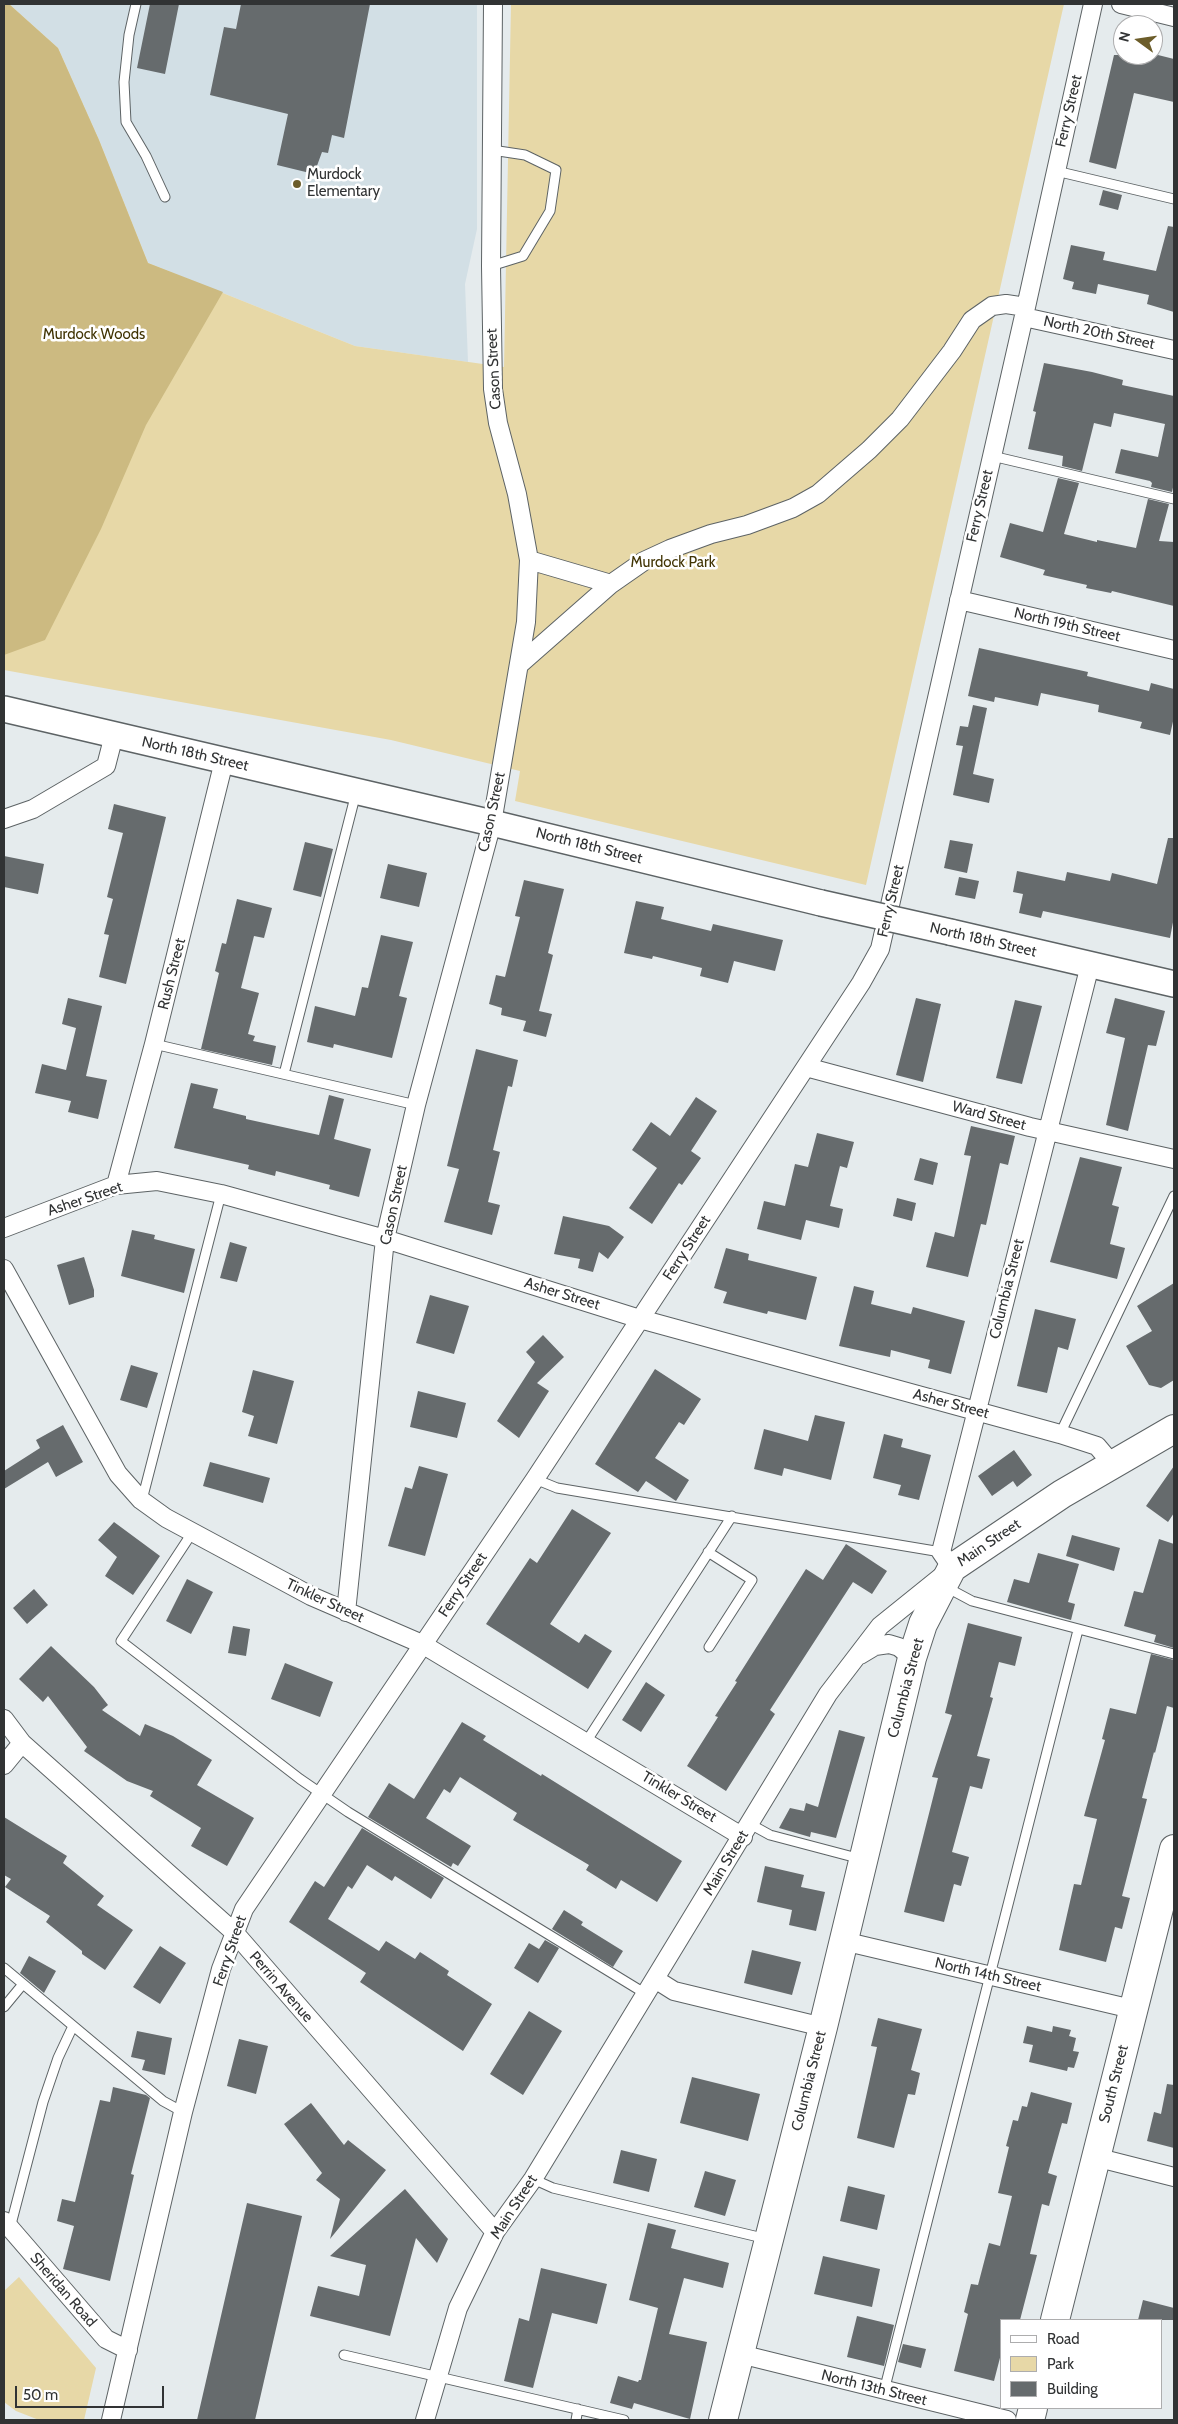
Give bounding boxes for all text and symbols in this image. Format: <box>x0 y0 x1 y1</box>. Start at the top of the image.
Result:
north arrow <box>1113 15 1163 65</box>
text: N <box>1114 30 1134 44</box>
street label: Ferry Street <box>1052 73 1086 149</box>
place label: Murdock Elementary <box>307 166 380 201</box>
marker: Murdock Elementary <box>291 178 303 190</box>
street label: North 20th Street <box>1042 312 1156 354</box>
park label: Murdock Woods <box>43 326 145 344</box>
street label: Cason Street <box>483 328 505 410</box>
street label: Ferry Street <box>963 468 997 544</box>
park label: Murdock Park <box>631 554 715 572</box>
street label: North 19th Street <box>1012 604 1122 646</box>
street label: North 18th Street <box>140 733 250 775</box>
street label: Cason Street <box>475 770 509 854</box>
street label: North 18th Street <box>534 824 644 868</box>
street label: Ferry Street <box>874 863 908 939</box>
street label: North 18th Street <box>928 919 1038 961</box>
street label: Rush Street <box>154 936 190 1012</box>
street label: Ward Street <box>950 1098 1028 1134</box>
street label: Cason Street <box>377 1163 411 1247</box>
street label: Asher Street <box>45 1178 125 1220</box>
street label: Ferry Street <box>659 1212 715 1284</box>
street label: Columbia Street <box>986 1237 1028 1341</box>
street label: Asher Street <box>522 1274 602 1314</box>
street label: Asher Street <box>911 1385 991 1423</box>
street label: Main Street <box>954 1515 1024 1571</box>
street label: Ferry Street <box>435 1549 491 1621</box>
street label: Tinkler Street <box>283 1575 367 1627</box>
street label: Columbia Street <box>884 1636 928 1740</box>
street label: Tinkler Street <box>638 1768 720 1826</box>
street label: Main Street <box>700 1827 752 1899</box>
street label: Ferry Street <box>209 1913 251 1989</box>
street label: Perrin Avenue <box>245 1948 317 2026</box>
street label: North 14th Street <box>933 1954 1043 1996</box>
street label: Columbia Street <box>788 2029 830 2133</box>
street label: South Street <box>1096 2043 1132 2125</box>
street label: Main Street <box>487 2172 541 2242</box>
street label: Sheridan Road <box>26 2249 100 2331</box>
legend <box>1000 2319 1163 2409</box>
text: Road <box>1047 2330 1080 2348</box>
text: Park <box>1047 2355 1074 2373</box>
street label: North 13th Street <box>819 2366 929 2410</box>
scale bar <box>18 2376 166 2408</box>
text: Building <box>1047 2380 1098 2398</box>
text: 50 m <box>23 2386 58 2404</box>

